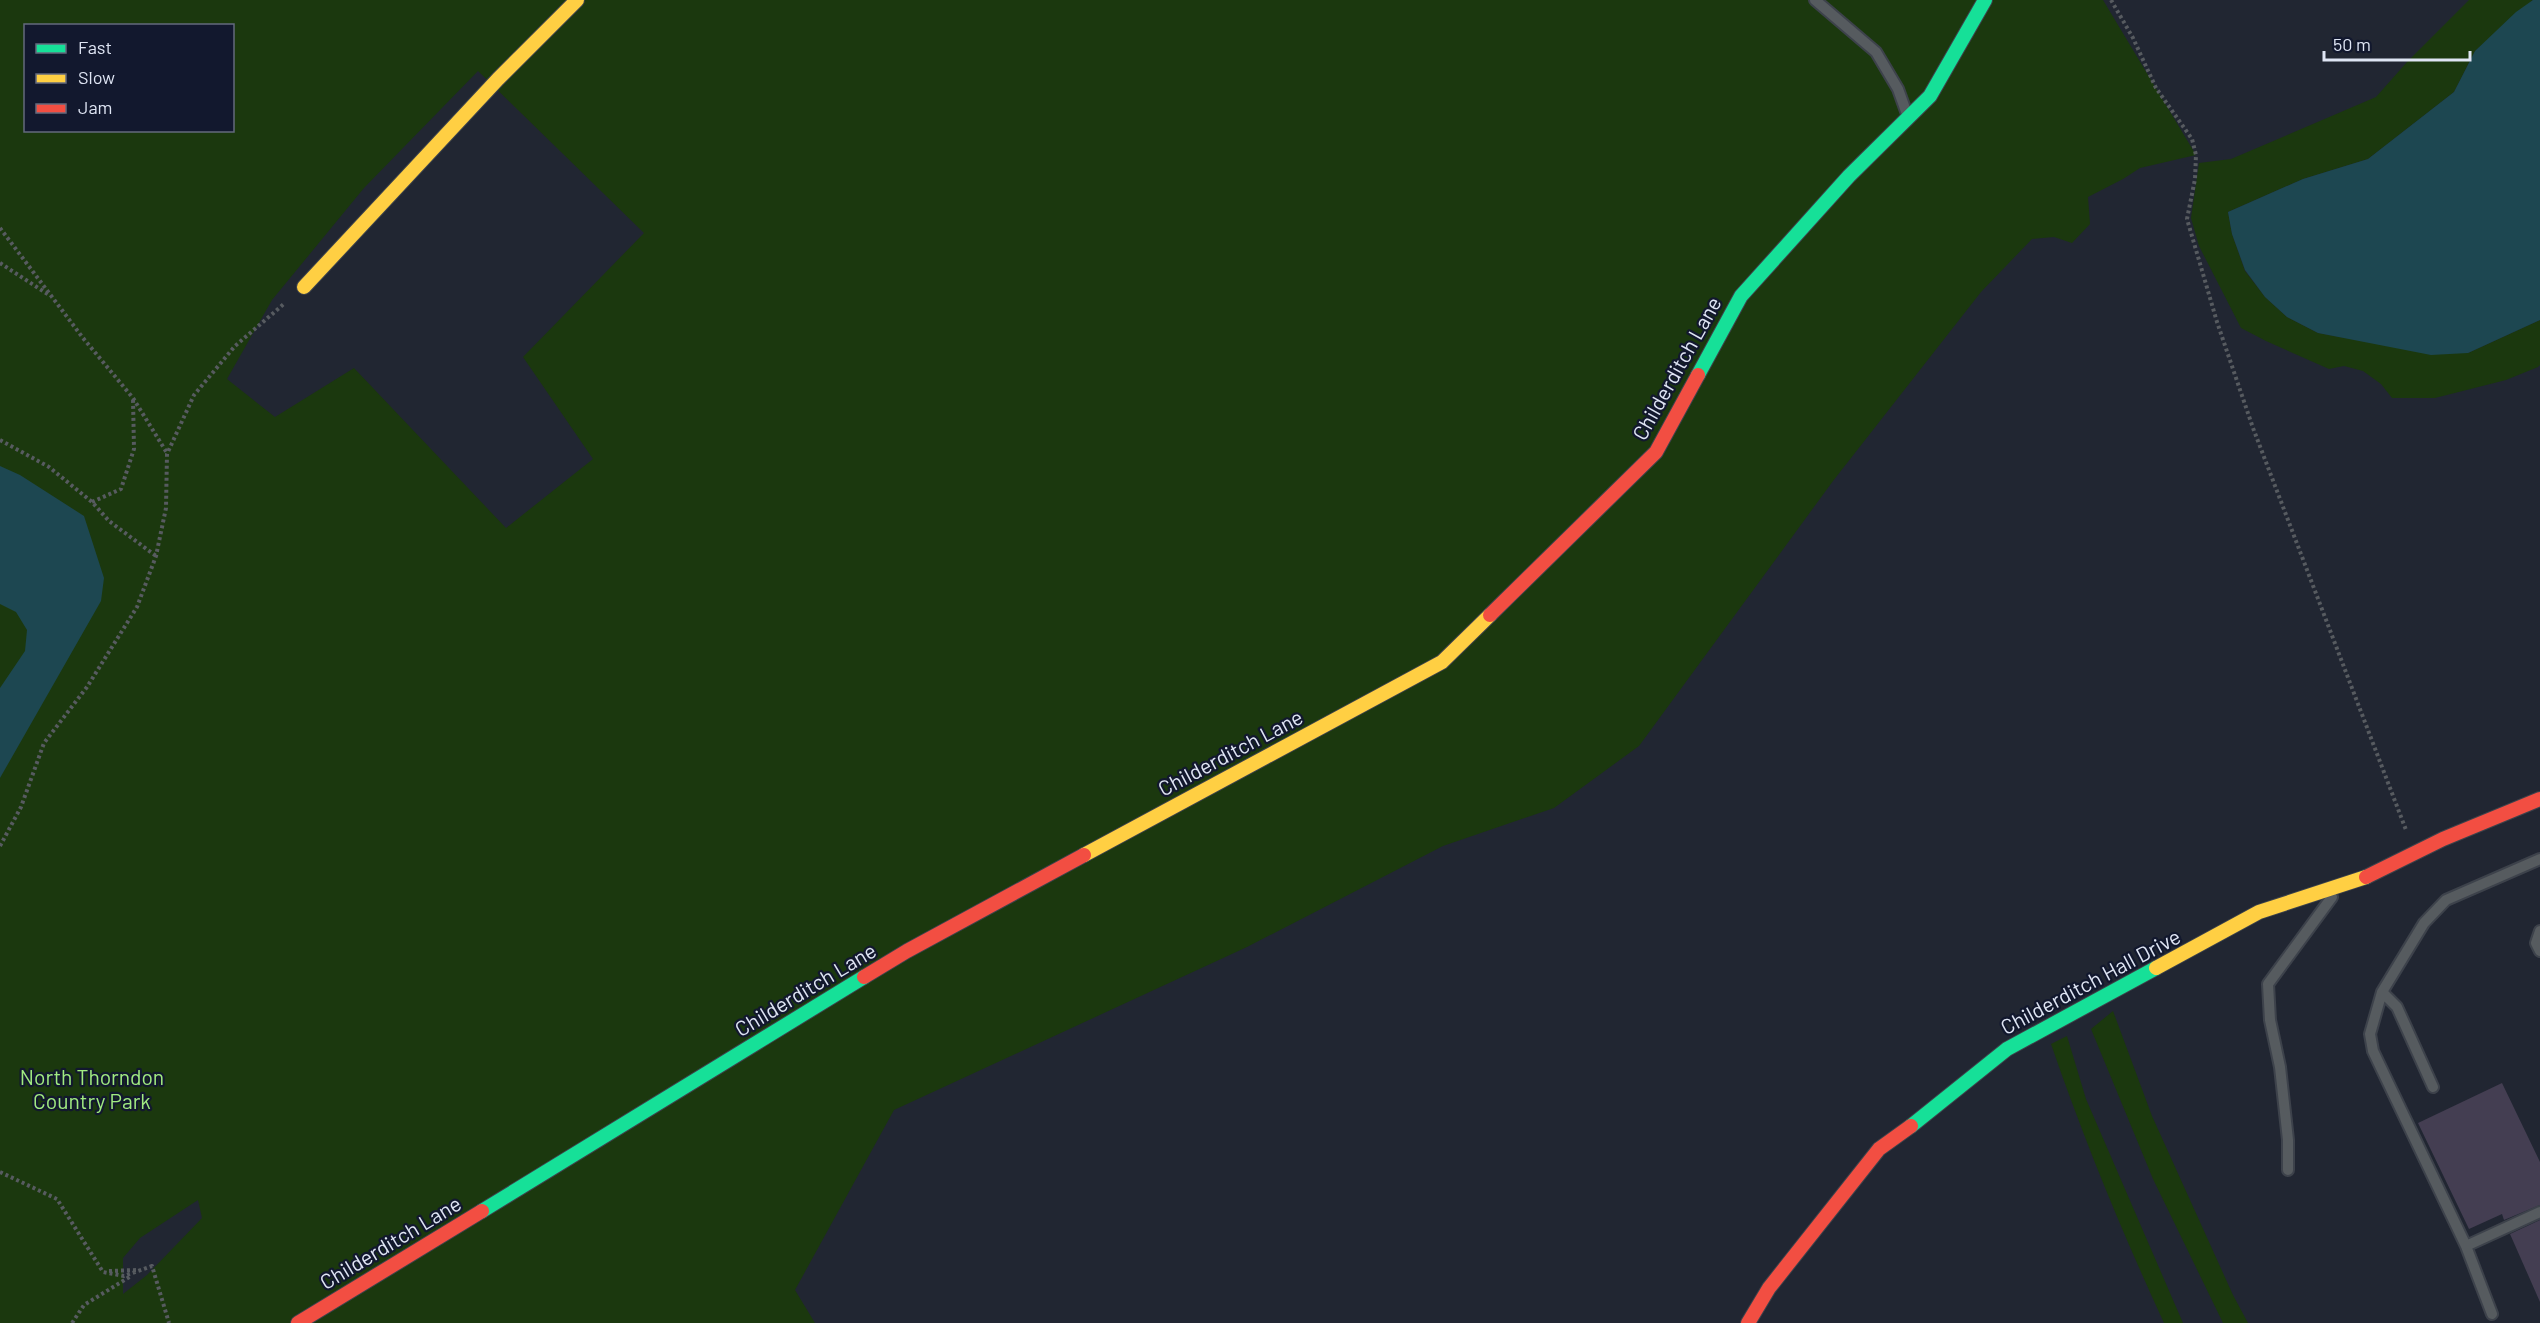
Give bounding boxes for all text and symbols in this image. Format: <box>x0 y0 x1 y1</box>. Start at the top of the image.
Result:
legend <box>24 24 234 132</box>
scale bar <box>2324 24 2470 62</box>
text: 50 m <box>2333 33 2371 55</box>
text: Fast <box>78 36 112 58</box>
text: Slow <box>78 66 115 88</box>
text: Jam <box>78 96 112 118</box>
street label: Childerditch Lane <box>1626 292 1726 444</box>
street label: Childerditch Lane <box>1153 703 1307 801</box>
street label: Childerditch Hall Drive <box>1996 923 2184 1039</box>
street label: Childerditch Lane <box>730 937 880 1041</box>
park label: North Thorndon Country Park <box>20 1064 164 1113</box>
street label: Childerditch Lane <box>315 1190 465 1294</box>

